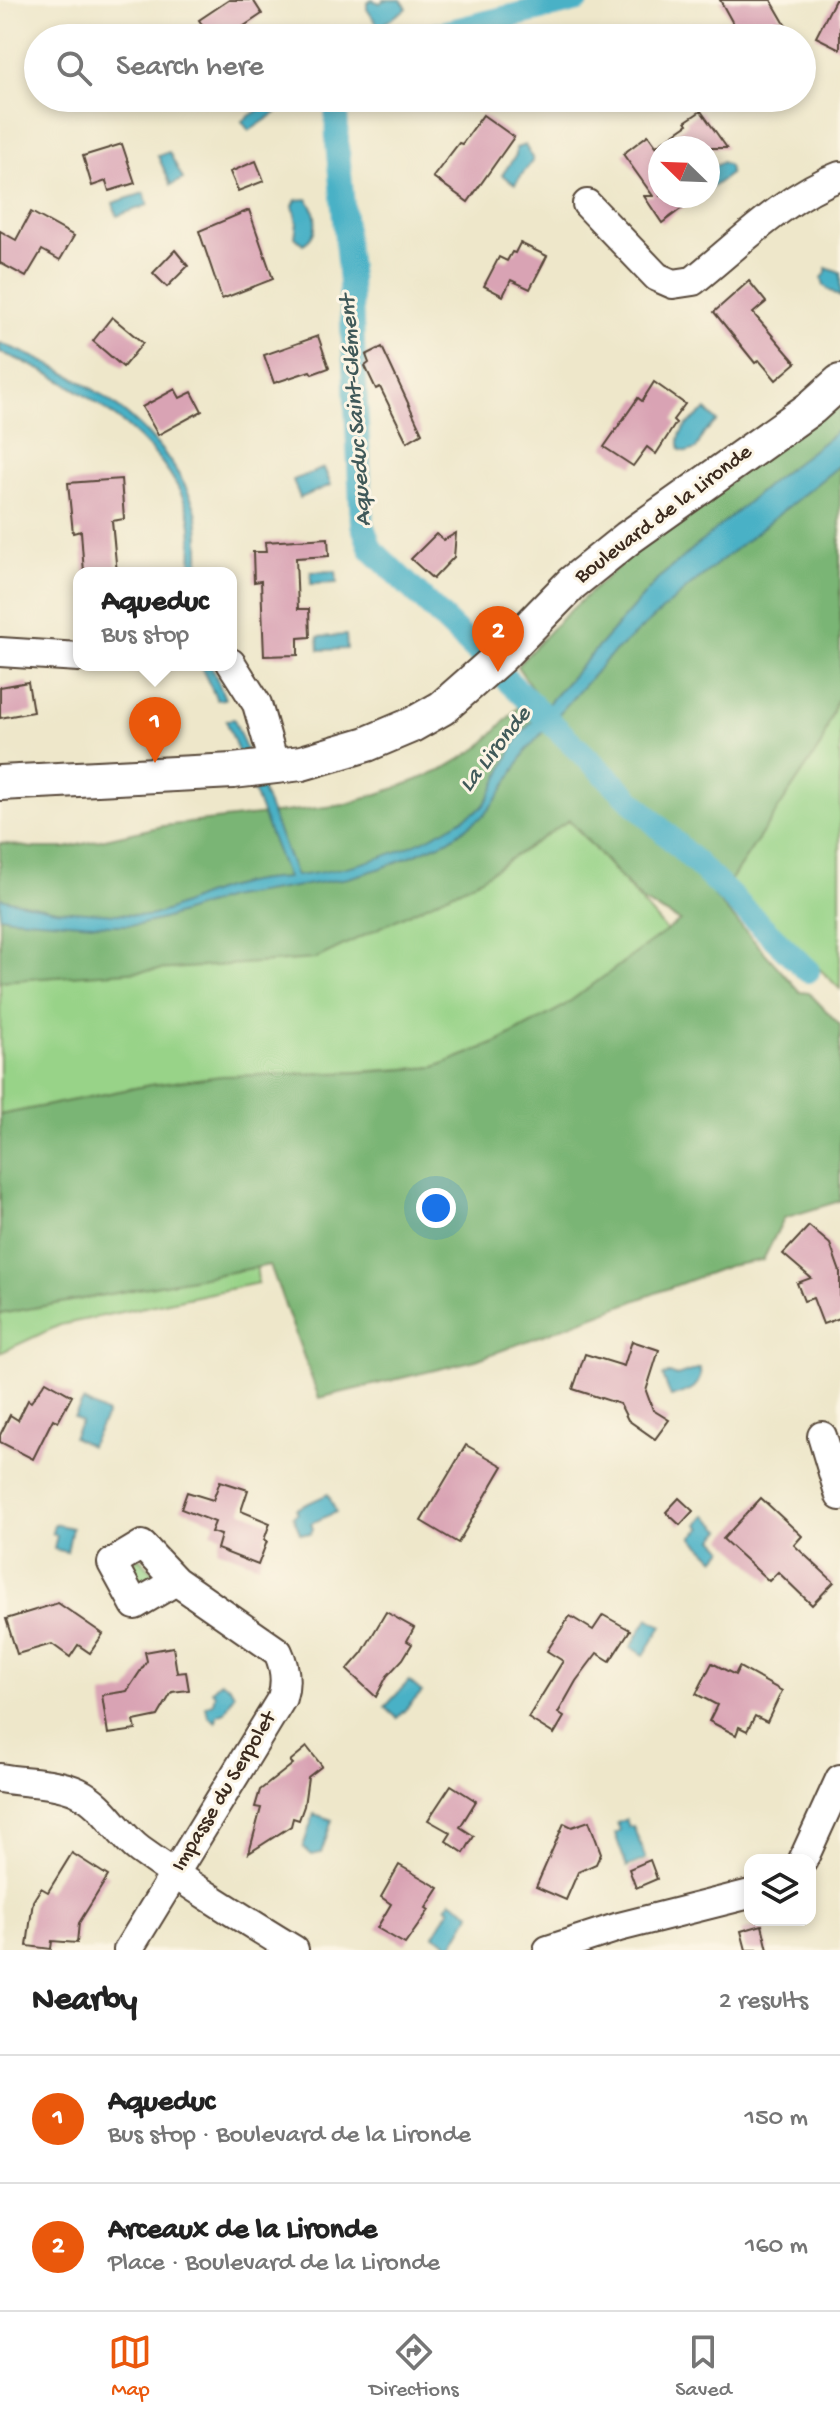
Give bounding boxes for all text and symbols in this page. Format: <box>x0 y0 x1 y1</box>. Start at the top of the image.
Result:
search box <box>24 24 816 112</box>
icon: search <box>52 46 96 90</box>
text: Search here <box>116 51 264 86</box>
north arrow <box>648 136 720 208</box>
water label: Aqueduc Saint-Clément <box>334 291 380 527</box>
street label: Boulevard de la Lironde <box>569 439 758 591</box>
popup <box>73 567 237 671</box>
text: Aqueduc <box>101 586 209 621</box>
pin: 2 <box>472 606 524 672</box>
text: Bus stop <box>101 621 189 652</box>
pin: 1 <box>129 697 181 763</box>
water label: La Lironde <box>454 700 539 799</box>
your location <box>416 1188 456 1228</box>
street label: Impasse du Serpolet <box>167 1706 284 1877</box>
map controls <box>744 1854 816 1926</box>
button: layers <box>744 1854 816 1926</box>
text: Nearby <box>32 1982 137 2022</box>
text: 2 results <box>719 1987 808 2018</box>
text: Aqueduc <box>108 2086 215 2121</box>
text: 1 <box>53 2104 63 2135</box>
text: 150 m <box>744 2104 808 2135</box>
text: Bus stop · Boulevard de la Lironde <box>108 2121 471 2152</box>
text: Arceaux de la Lironde <box>108 2214 377 2249</box>
text: 2 <box>52 2232 64 2263</box>
text: 160 m <box>745 2232 808 2263</box>
text: Place · Boulevard de la Lironde <box>108 2249 440 2280</box>
tab: Map <box>108 2330 152 2404</box>
tab: Directions <box>369 2330 459 2404</box>
tab: Saved <box>675 2330 732 2404</box>

